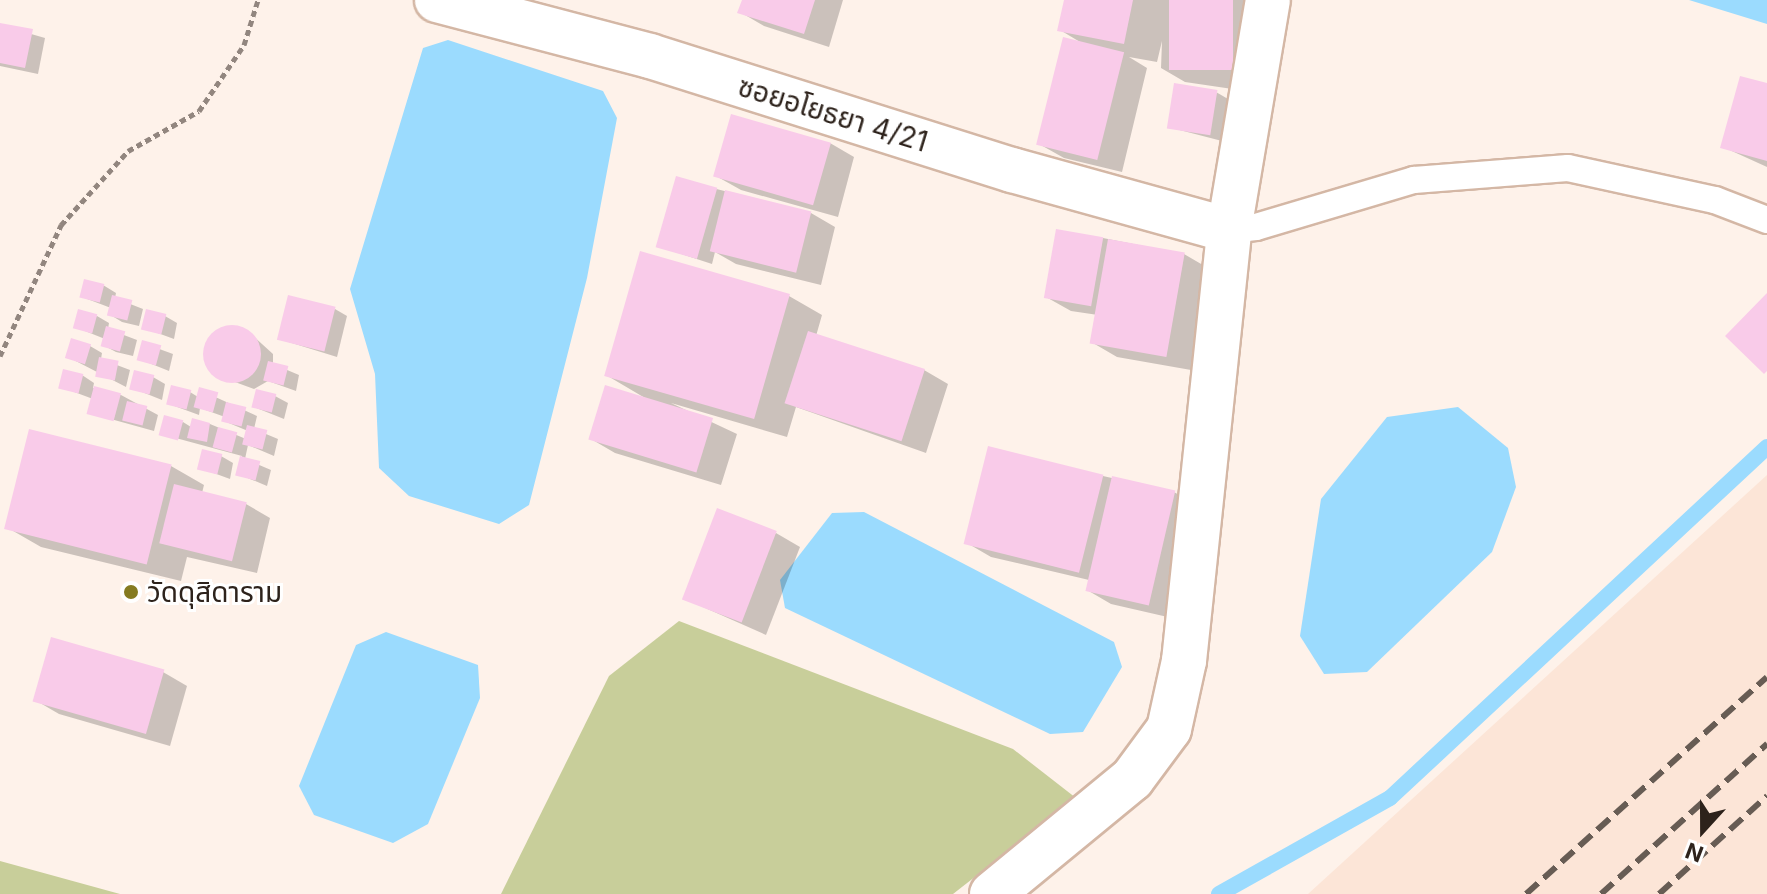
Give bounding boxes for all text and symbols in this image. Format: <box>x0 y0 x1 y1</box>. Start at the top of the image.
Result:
street label: ซอยอโยธยา 4/21 <box>734 69 932 159</box>
place label: วัดดุสิดาราม <box>147 575 282 609</box>
marker: วัดดุสิดาราม <box>122 583 140 601</box>
north arrow <box>1663 790 1743 870</box>
text: N <box>1682 837 1707 868</box>

